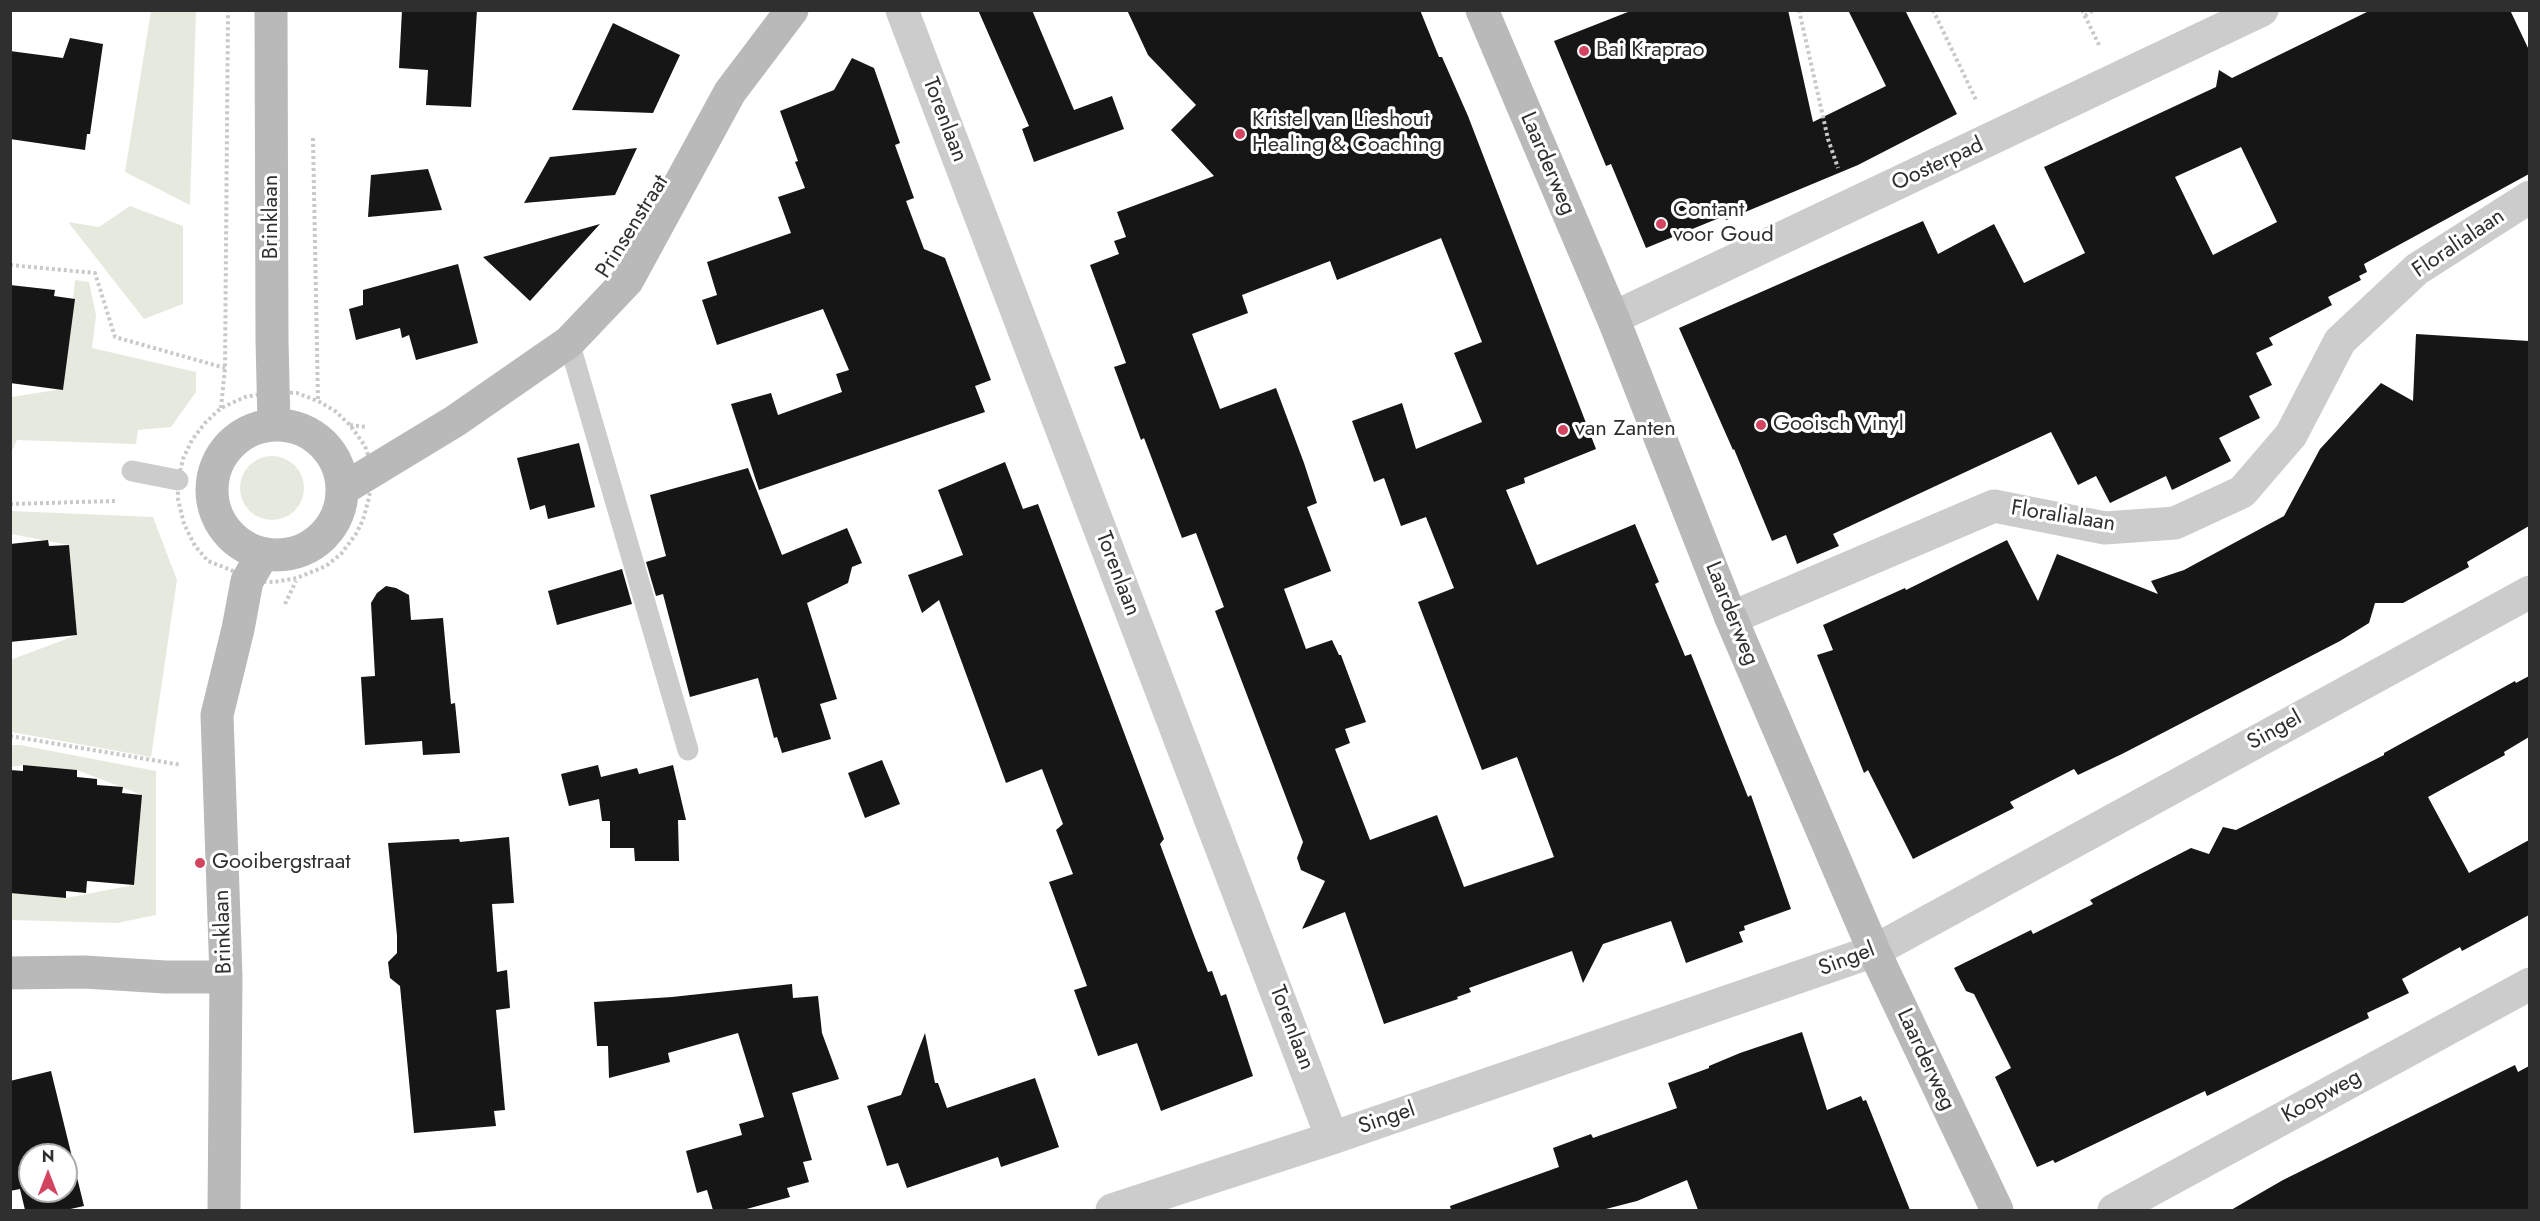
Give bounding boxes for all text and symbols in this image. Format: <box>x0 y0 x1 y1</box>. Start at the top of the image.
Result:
place label: Bai Kraprao <box>1596 38 1704 64</box>
marker: Bai Kraprao <box>1577 44 1591 58</box>
street label: Torenlaan <box>916 74 972 166</box>
place label: Kristel van Lieshout Healing & Coaching <box>1252 108 1442 160</box>
street label: Laarderweg <box>1514 109 1580 219</box>
marker: Kristel van Lieshout Healing & Coaching <box>1233 127 1247 141</box>
street label: Oosterpad <box>1888 132 1988 198</box>
street label: Prinsenstraat <box>591 171 675 283</box>
street label: Brinklaan <box>259 175 285 259</box>
place label: Contant voor Goud <box>1673 198 1774 249</box>
street label: Floralialaan <box>2408 204 2510 284</box>
marker: Contant voor Goud <box>1654 217 1668 231</box>
place label: Gooisch Vinyl <box>1773 412 1904 438</box>
place label: van Zanten <box>1575 417 1676 443</box>
marker: Gooisch Vinyl <box>1754 418 1768 432</box>
marker: van Zanten <box>1556 423 1570 437</box>
street label: Floralialaan <box>2009 496 2117 538</box>
street label: Torenlaan <box>1089 528 1145 620</box>
street label: Laarderweg <box>1698 558 1764 670</box>
street label: Singel <box>2243 705 2307 757</box>
place label: Gooibergstraat <box>212 850 351 876</box>
marker: Gooibergstraat <box>193 856 207 870</box>
street label: Brinklaan <box>209 889 239 975</box>
street label: Singel <box>1815 937 1879 983</box>
street label: Torenlaan <box>1263 982 1319 1074</box>
street label: Laarderweg <box>1890 1005 1960 1115</box>
street label: Koopweg <box>2278 1064 2366 1130</box>
street label: Singel <box>1355 1097 1419 1141</box>
north arrow <box>18 1143 78 1203</box>
text: N <box>42 1145 54 1168</box>

